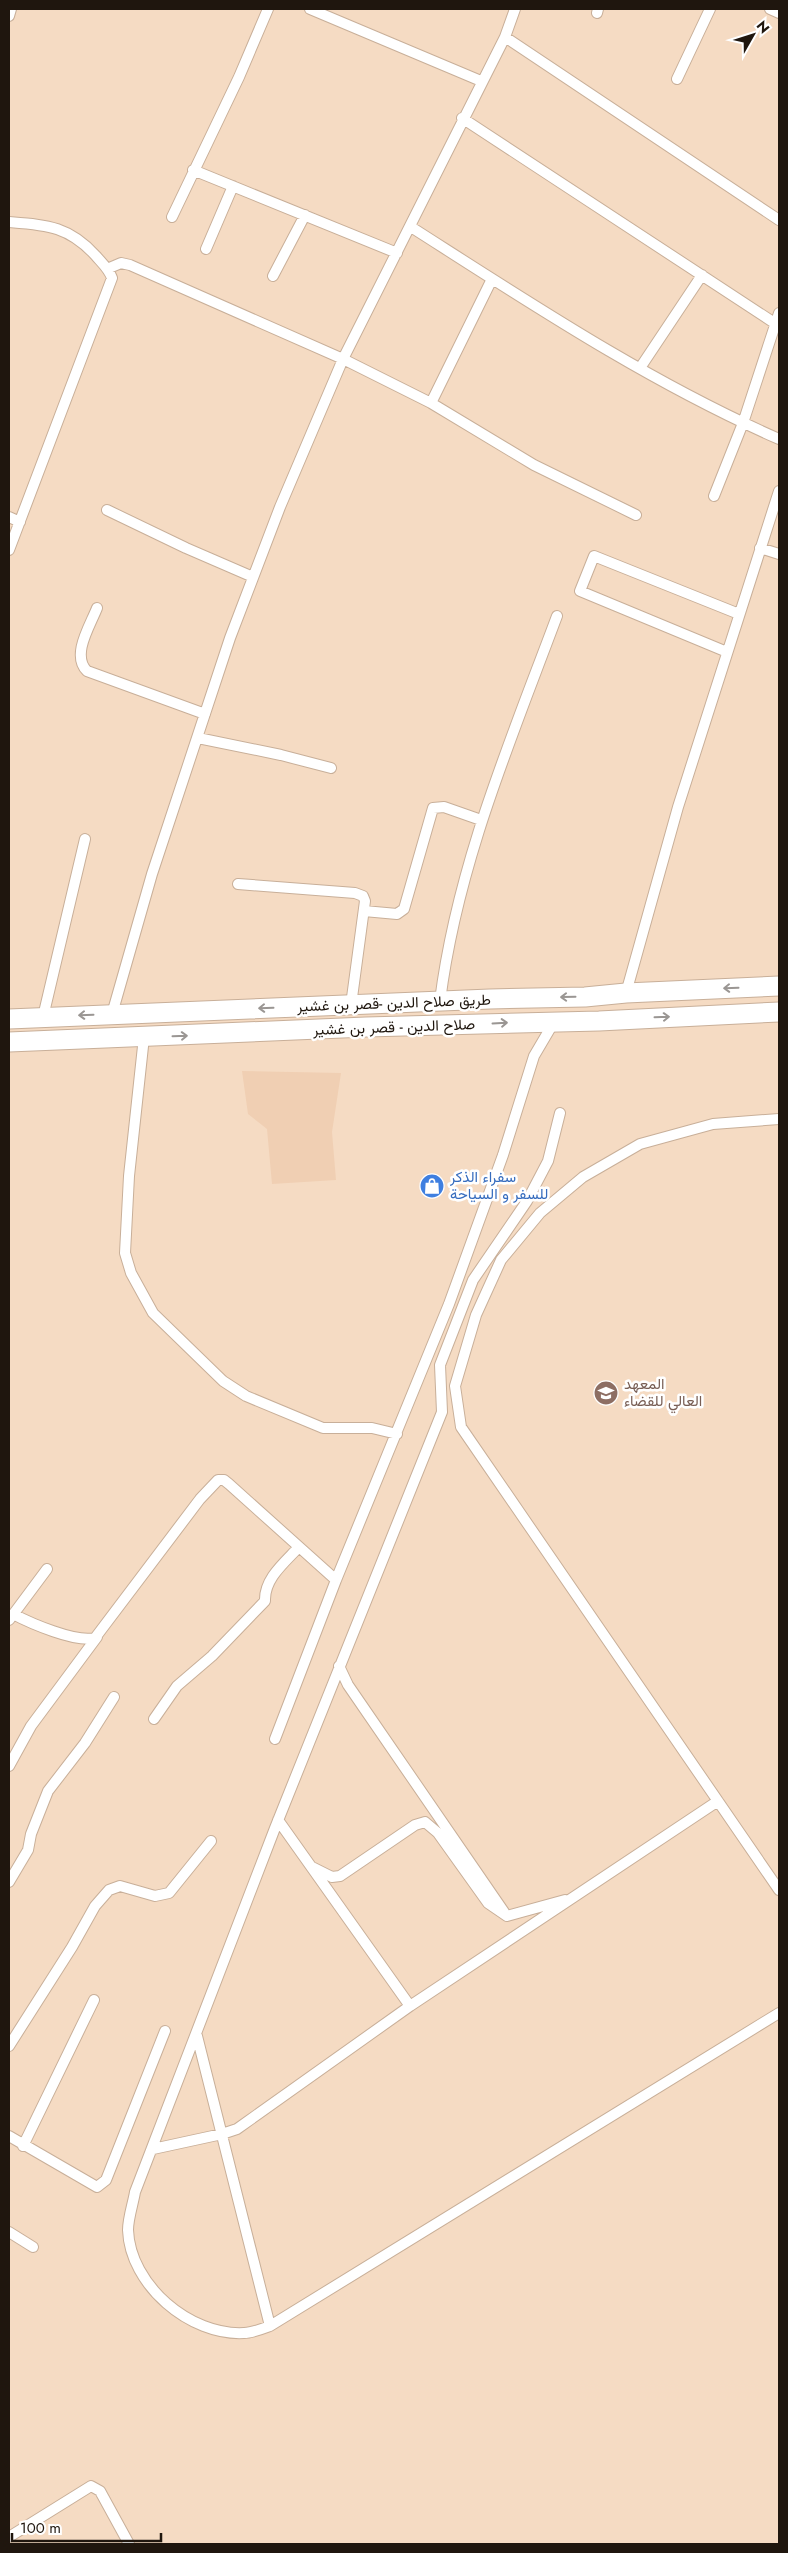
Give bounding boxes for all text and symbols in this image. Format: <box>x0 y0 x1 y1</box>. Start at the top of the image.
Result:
north arrow <box>728 10 778 60</box>
text: N <box>752 16 774 37</box>
one-way arrow <box>723 984 739 993</box>
street label: طريق صلاح الدين -قصر بن غشير <box>296 989 491 1017</box>
one-way arrow <box>561 993 577 1002</box>
one-way arrow <box>258 1003 274 1013</box>
one-way arrow <box>78 1011 94 1020</box>
street label: صلاح الدين - قصر بن غشير <box>312 1013 475 1041</box>
one-way arrow <box>654 1013 670 1022</box>
one-way arrow <box>491 1019 507 1028</box>
one-way arrow <box>172 1031 188 1041</box>
place label: سفراء الذكر للسفر و السياحة <box>449 1166 548 1205</box>
shop icon: سفراء الذكر للسفر و السياحة <box>419 1173 445 1199</box>
place label: المعهد العالي للقضاء <box>624 1373 702 1414</box>
school or university icon: المعهد العالي للقضاء <box>593 1380 619 1406</box>
scale bar <box>12 2510 161 2542</box>
text: 100 m <box>20 2517 61 2539</box>

